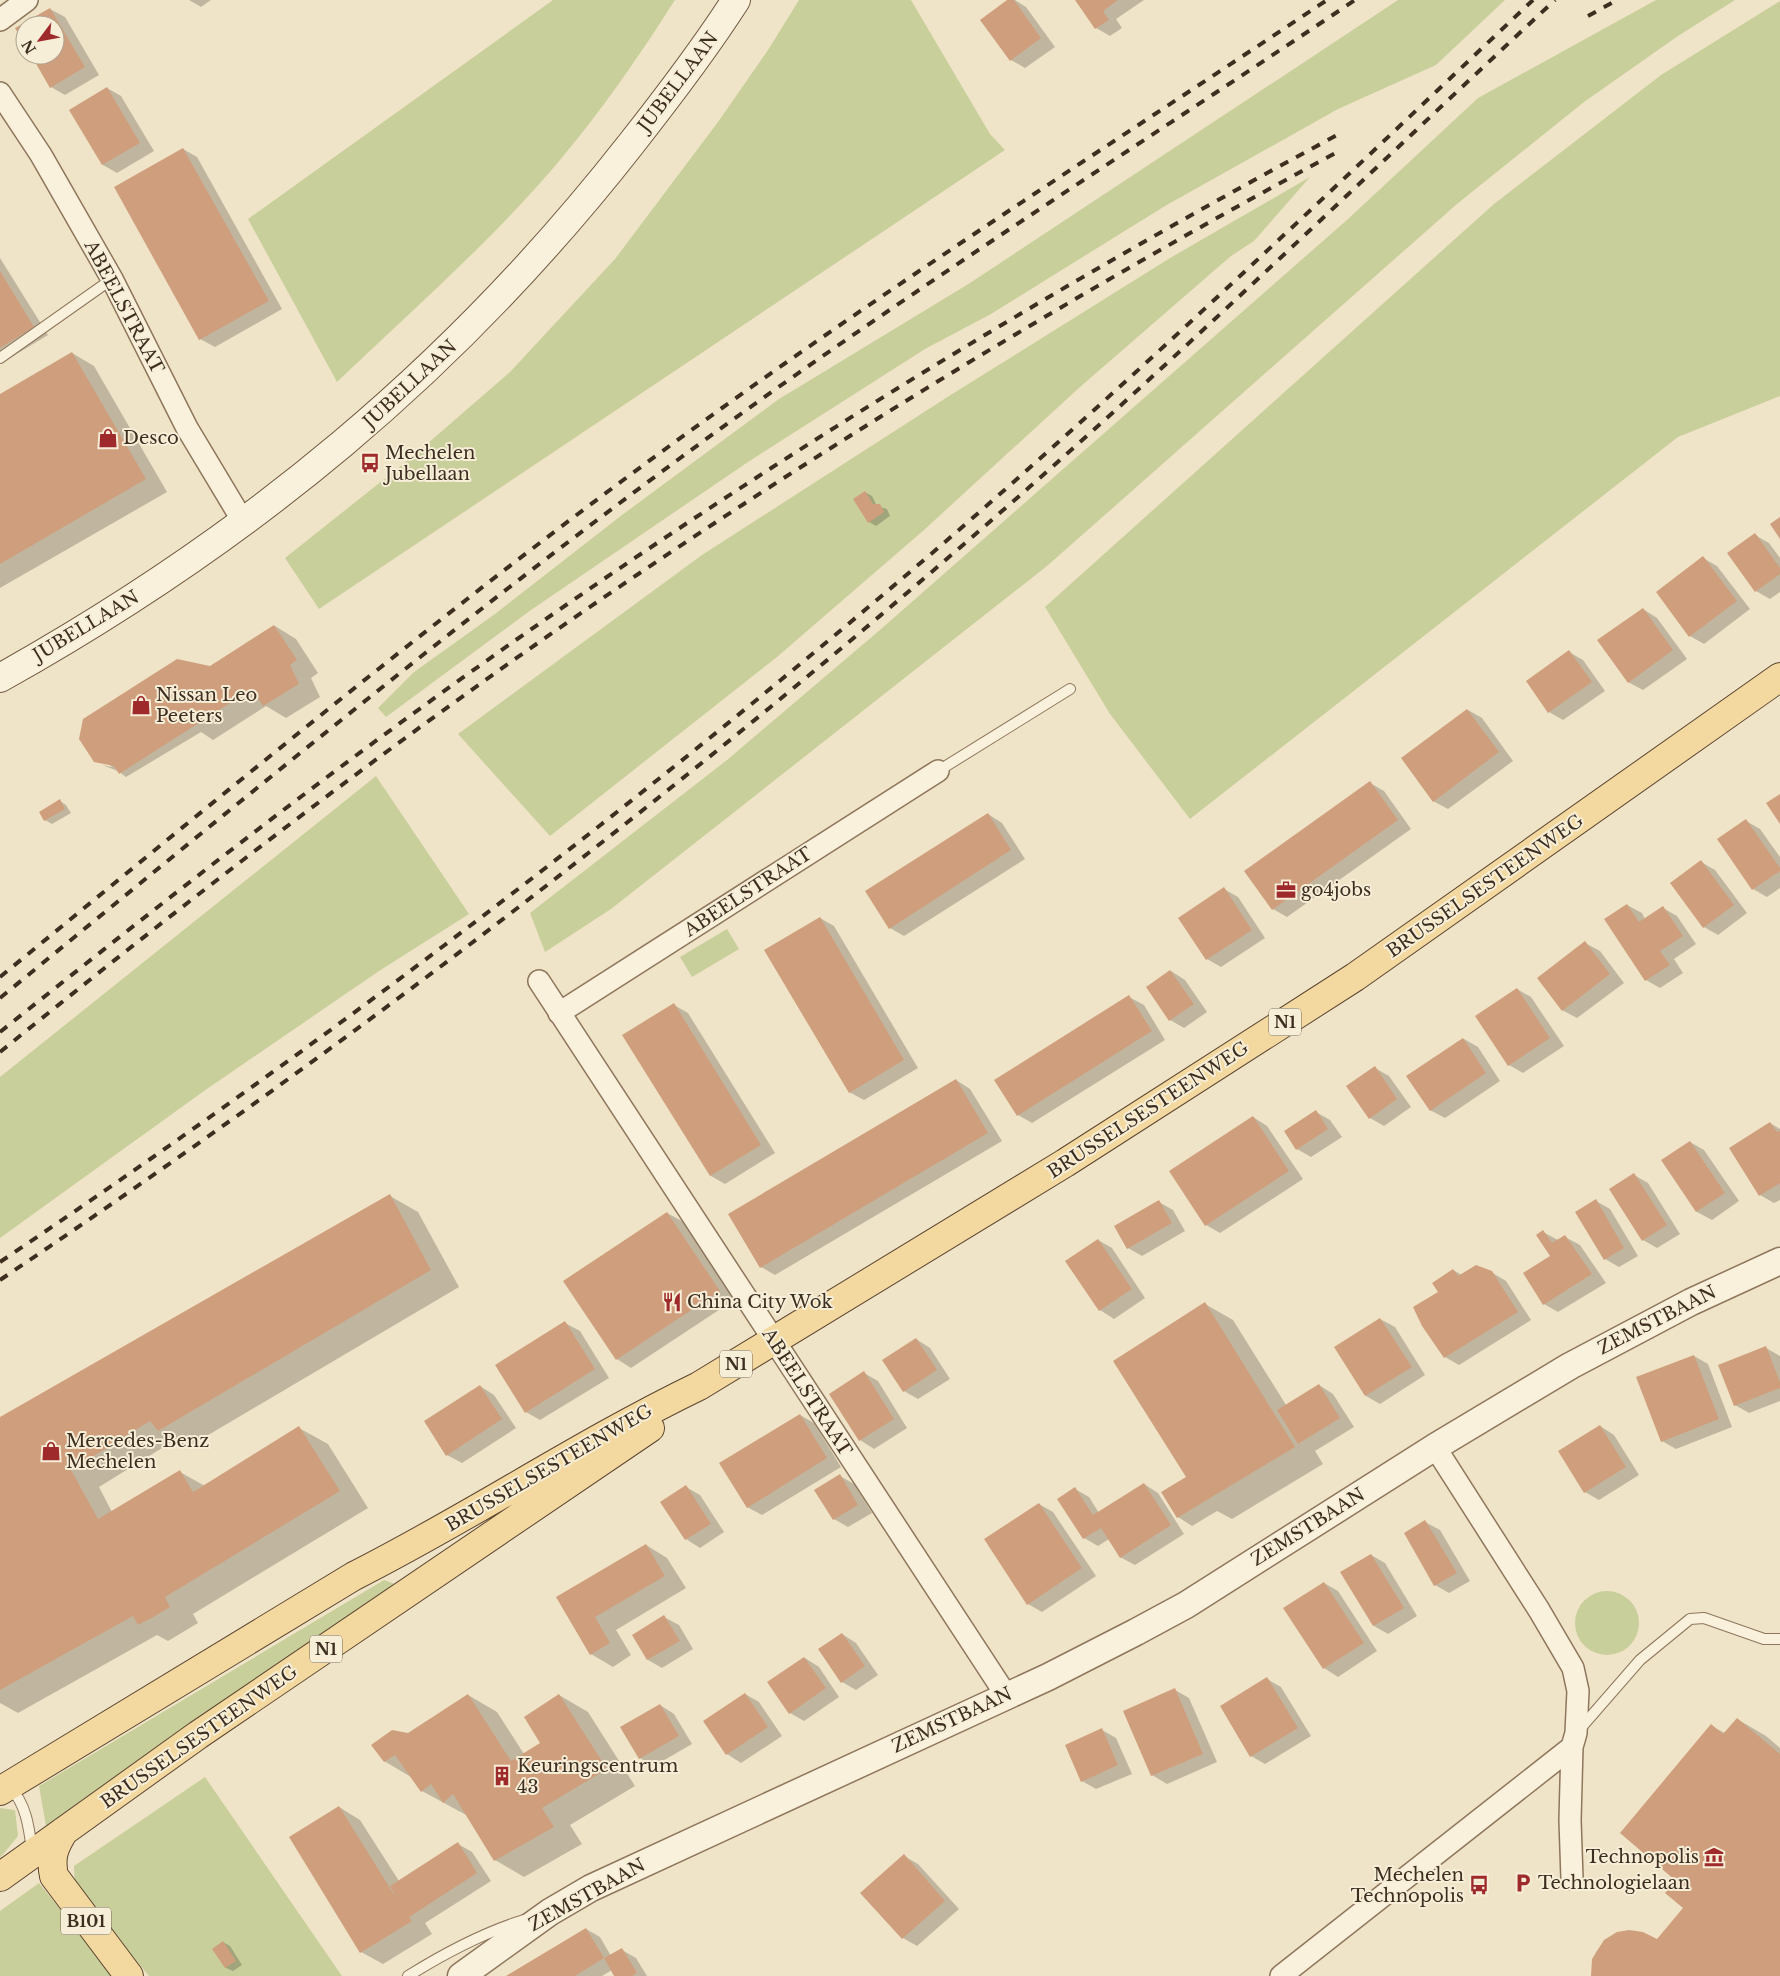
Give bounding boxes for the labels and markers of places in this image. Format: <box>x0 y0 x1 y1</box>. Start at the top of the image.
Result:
shop icon: Desco <box>97 427 119 449</box>
place label: Desco <box>123 427 179 449</box>
place label: Mechelen Jubellaan <box>383 442 475 485</box>
bus stop icon: Mechelen Jubellaan <box>359 452 381 474</box>
place label: Nissan Leo Peeters <box>156 684 257 727</box>
shop icon: Nissan Leo Peeters <box>130 694 152 716</box>
office icon: go4jobs <box>1275 879 1297 901</box>
place label: go4jobs <box>1301 879 1371 901</box>
restaurant icon: China City Wok <box>661 1291 683 1313</box>
place label: China City Wok <box>687 1291 833 1313</box>
place label: Mercedes-Benz Mechelen <box>66 1430 209 1473</box>
shop icon: Mercedes-Benz Mechelen <box>40 1440 62 1462</box>
place label: Keuringscentrum 43 <box>517 1755 678 1798</box>
building icon: Keuringscentrum 43 <box>491 1765 513 1787</box>
place label: Technopolis <box>1586 1846 1699 1868</box>
museum icon: Technopolis <box>1703 1846 1725 1868</box>
place label: Mechelen Technopolis <box>1351 1864 1464 1907</box>
parking icon: Technologielaan <box>1512 1872 1534 1894</box>
place label: Technologielaan <box>1538 1872 1690 1894</box>
bus stop icon: Mechelen Technopolis <box>1468 1874 1490 1896</box>

